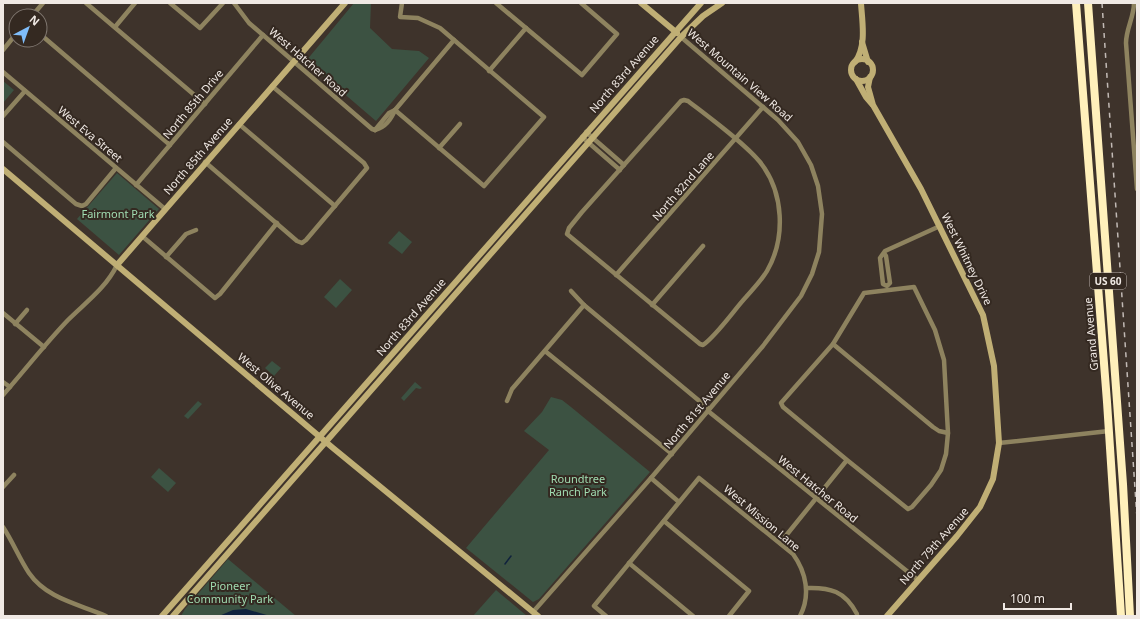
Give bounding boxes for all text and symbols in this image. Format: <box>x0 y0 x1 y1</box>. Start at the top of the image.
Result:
north arrow <box>8 8 48 48</box>
text: N <box>27 11 43 29</box>
street label: West Hatcher Road <box>266 24 351 100</box>
street label: West Mountain View Road <box>685 25 796 124</box>
street label: North 83rd Avenue <box>586 32 662 116</box>
street label: North 85th Drive <box>159 66 226 142</box>
street label: West Eva Street <box>55 102 126 165</box>
street label: North 85th Avenue <box>160 114 235 198</box>
street label: North 82nd Lane <box>648 148 717 223</box>
park label: Fairmont Park <box>81 206 155 221</box>
street label: West Whitney Drive <box>939 210 996 307</box>
road number: US 60 <box>1090 273 1126 289</box>
street label: North 83rd Avenue <box>373 275 449 359</box>
street label: Grand Avenue <box>1080 297 1101 371</box>
street label: West Olive Avenue <box>235 349 318 422</box>
street label: North 81st Avenue <box>660 368 733 451</box>
street label: West Hatcher Road <box>775 452 861 526</box>
park label: Roundtree Ranch Park <box>549 471 607 499</box>
street label: West Mission Lane <box>721 481 804 554</box>
street label: North 79th Avenue <box>896 504 971 588</box>
park label: Pioneer Community Park <box>187 578 273 606</box>
scale bar <box>1004 585 1071 611</box>
text: 100 m <box>1010 590 1045 607</box>

